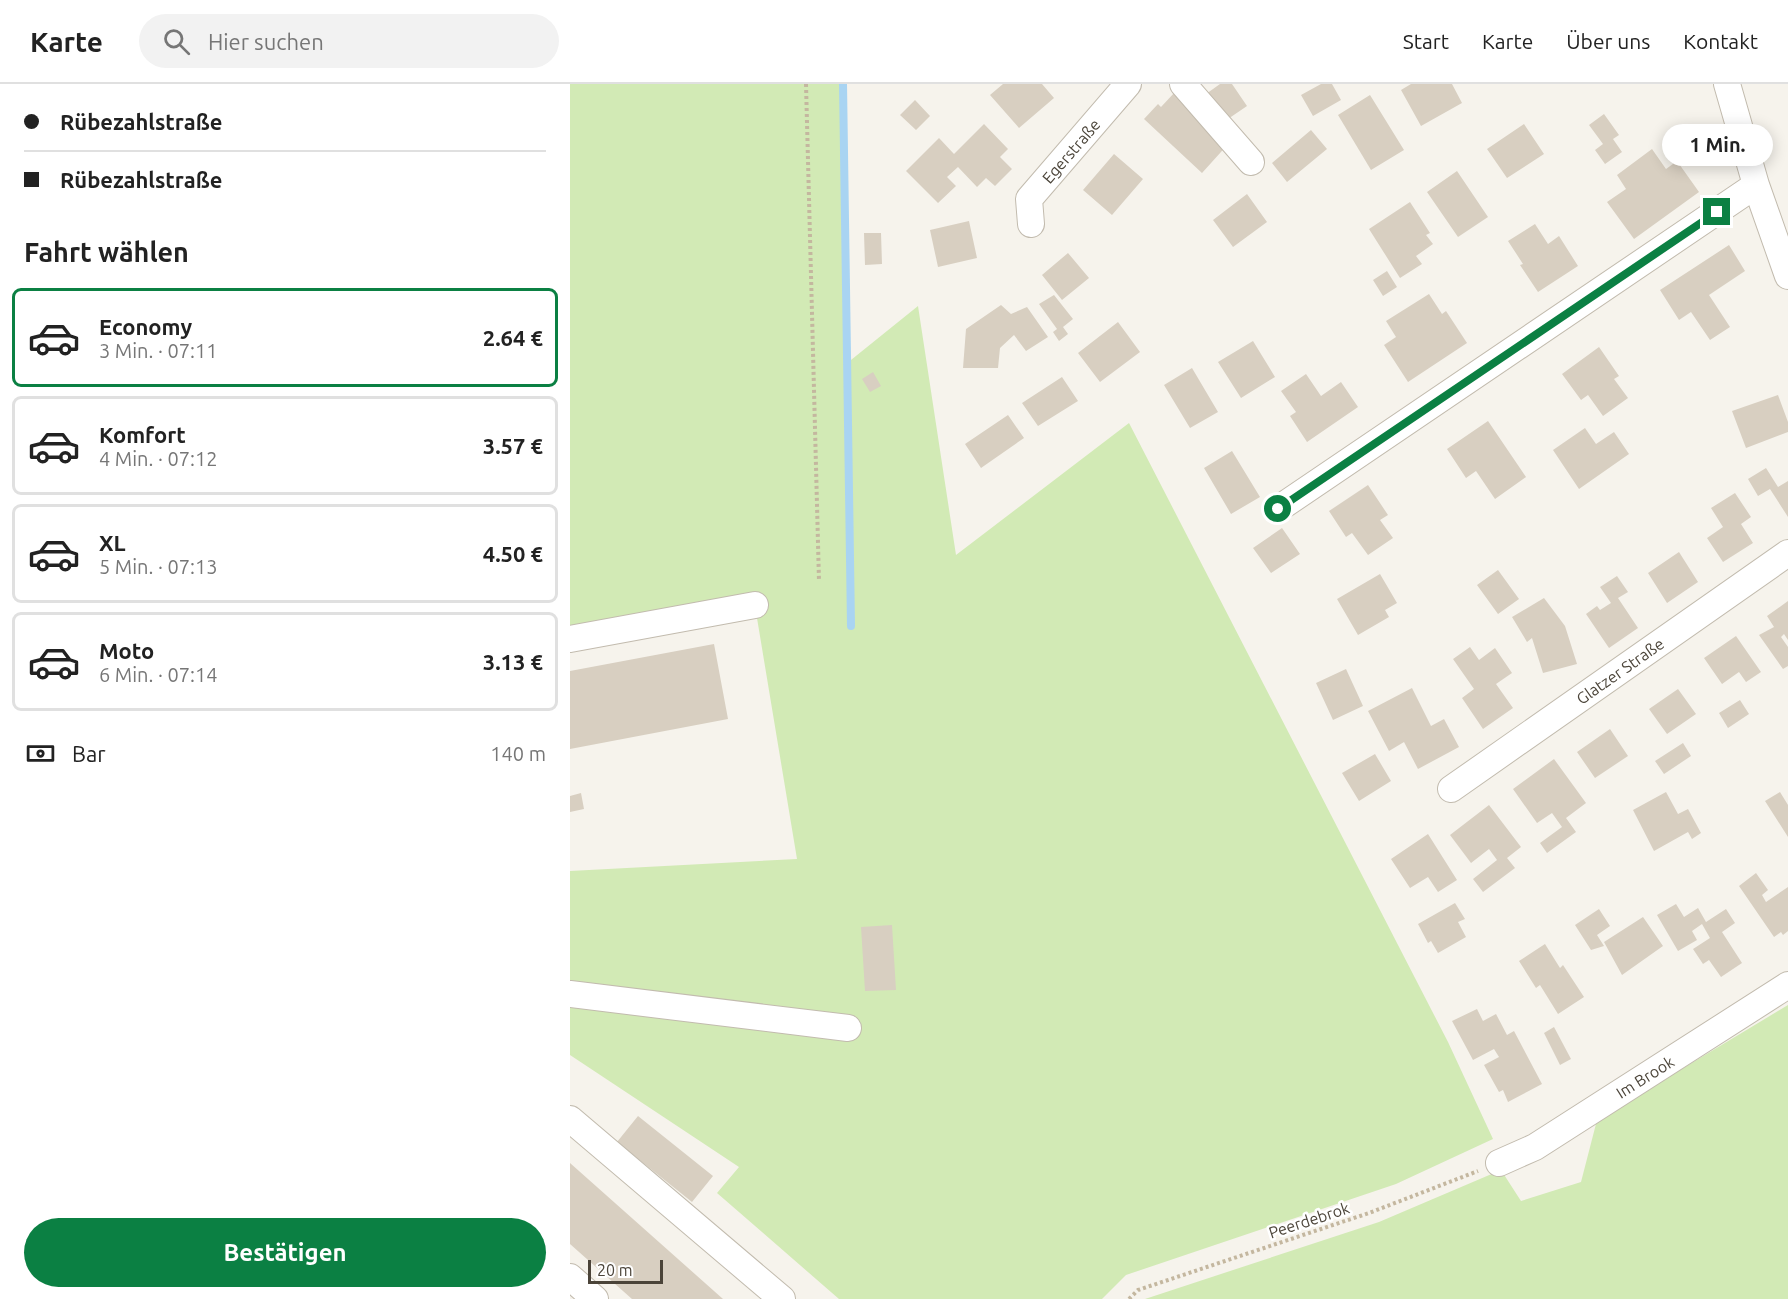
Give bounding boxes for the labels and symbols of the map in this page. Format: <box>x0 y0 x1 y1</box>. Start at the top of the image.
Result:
street label: Egerstraße <box>1038 115 1104 187</box>
callout: 1 Min. <box>1662 125 1772 167</box>
route end <box>1703 198 1730 225</box>
route start <box>1264 495 1291 522</box>
street label: Glatzer Straße <box>1573 634 1667 708</box>
street label: Im Brook <box>1613 1052 1677 1102</box>
street label: Peerdebrok <box>1266 1198 1352 1242</box>
scale bar <box>588 1257 663 1284</box>

